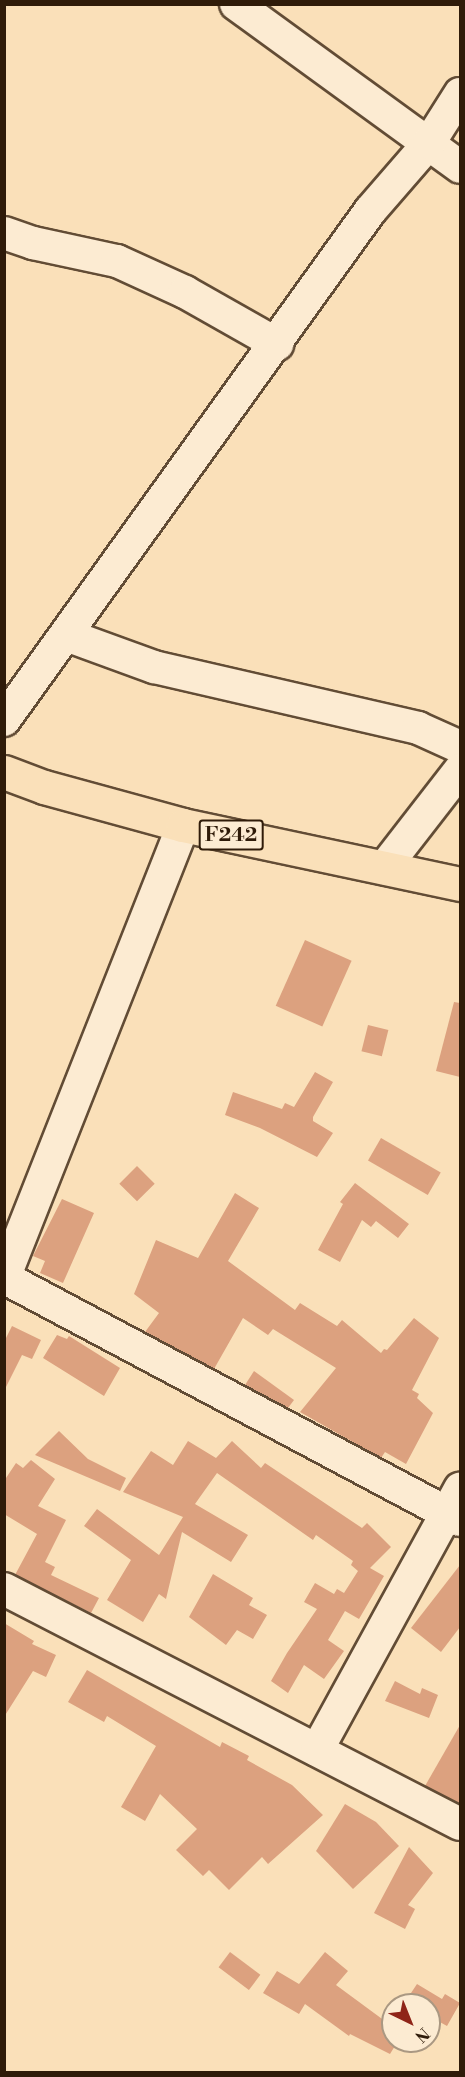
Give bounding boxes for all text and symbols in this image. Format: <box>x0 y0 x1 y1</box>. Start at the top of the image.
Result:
road number: F242 <box>198 818 264 852</box>
north arrow <box>381 1993 441 2053</box>
text: N <box>410 2023 433 2046</box>

